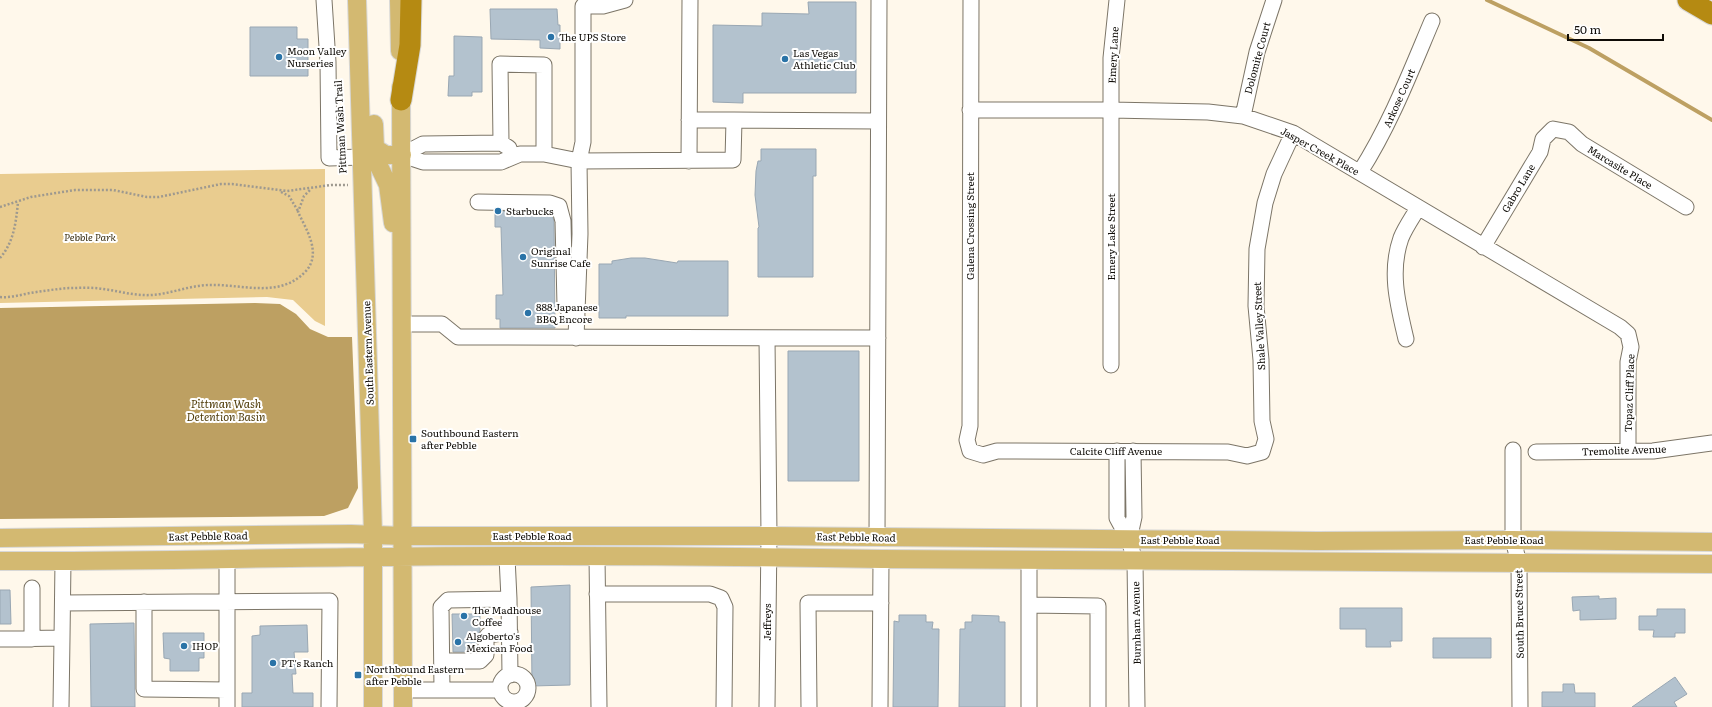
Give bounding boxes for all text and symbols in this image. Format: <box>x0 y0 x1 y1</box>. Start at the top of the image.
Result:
scale bar <box>1568 16 1663 42</box>
street label: Dolomite Court <box>1240 20 1273 96</box>
text: 50 m <box>1574 20 1601 38</box>
street label: Emery Lane <box>1104 26 1121 84</box>
place label: The UPS Store <box>559 29 626 44</box>
marker: The UPS Store <box>546 32 556 42</box>
place label: Moon Valley Nurseries <box>287 43 347 70</box>
place label: Las Vegas Athletic Club <box>793 45 856 72</box>
marker: Moon Valley Nurseries <box>274 52 284 62</box>
marker: Las Vegas Athletic Club <box>780 54 790 64</box>
street label: Arkose Court <box>1379 66 1418 130</box>
street label: Pittman Wash Trail <box>330 79 349 174</box>
street label: Jasper Creek Place <box>1278 123 1362 178</box>
street label: Marcasite Place <box>1585 141 1656 192</box>
street label: Gabro Lane <box>1497 161 1538 215</box>
street label: Galena Crossing Street <box>962 172 977 280</box>
street label: Emery Lake Street <box>1103 193 1118 281</box>
place label: Starbucks <box>506 203 554 218</box>
marker: Starbucks <box>493 206 503 216</box>
park label: Pebble Park <box>64 229 116 244</box>
place label: Original Sunrise Cafe <box>531 243 591 270</box>
marker: Original Sunrise Cafe <box>518 252 528 262</box>
street label: Shale Valley Street <box>1249 281 1268 371</box>
place label: 888 Japanese BBQ Encore <box>536 299 598 326</box>
street label: South Eastern Avenue <box>358 301 377 405</box>
marker: 888 Japanese BBQ Encore <box>523 308 533 318</box>
street label: Topaz Cliff Place <box>1620 354 1637 432</box>
water label: Pittman Wash Detention Basin <box>186 395 266 424</box>
place label: Southbound Eastern after Pebble <box>421 425 519 452</box>
marker: Southbound Eastern after Pebble <box>408 434 418 444</box>
street label: Tremolite Avenue <box>1581 441 1667 458</box>
street label: Calcite Cliff Avenue <box>1070 443 1162 458</box>
street label: East Pebble Road <box>168 527 248 544</box>
street label: East Pebble Road <box>492 528 572 543</box>
street label: East Pebble Road <box>816 528 896 545</box>
street label: East Pebble Road <box>1140 532 1220 547</box>
street label: East Pebble Road <box>1464 532 1544 547</box>
street label: South Bruce Street <box>1510 569 1527 659</box>
street label: Burnham Avenue <box>1127 581 1144 665</box>
place label: The Madhouse Coffee <box>472 602 541 629</box>
street label: Jeffreys <box>759 603 774 641</box>
marker: The Madhouse Coffee <box>459 611 469 621</box>
place label: Algoberto's Mexican Food <box>466 628 533 655</box>
marker: Algoberto's Mexican Food <box>453 637 463 647</box>
place label: IHOP <box>192 638 218 653</box>
marker: IHOP <box>179 641 189 651</box>
place label: PT's Ranch <box>281 655 334 670</box>
marker: PT's Ranch <box>268 658 278 668</box>
place label: Northbound Eastern after Pebble <box>366 661 464 688</box>
marker: Northbound Eastern after Pebble <box>353 670 363 680</box>

